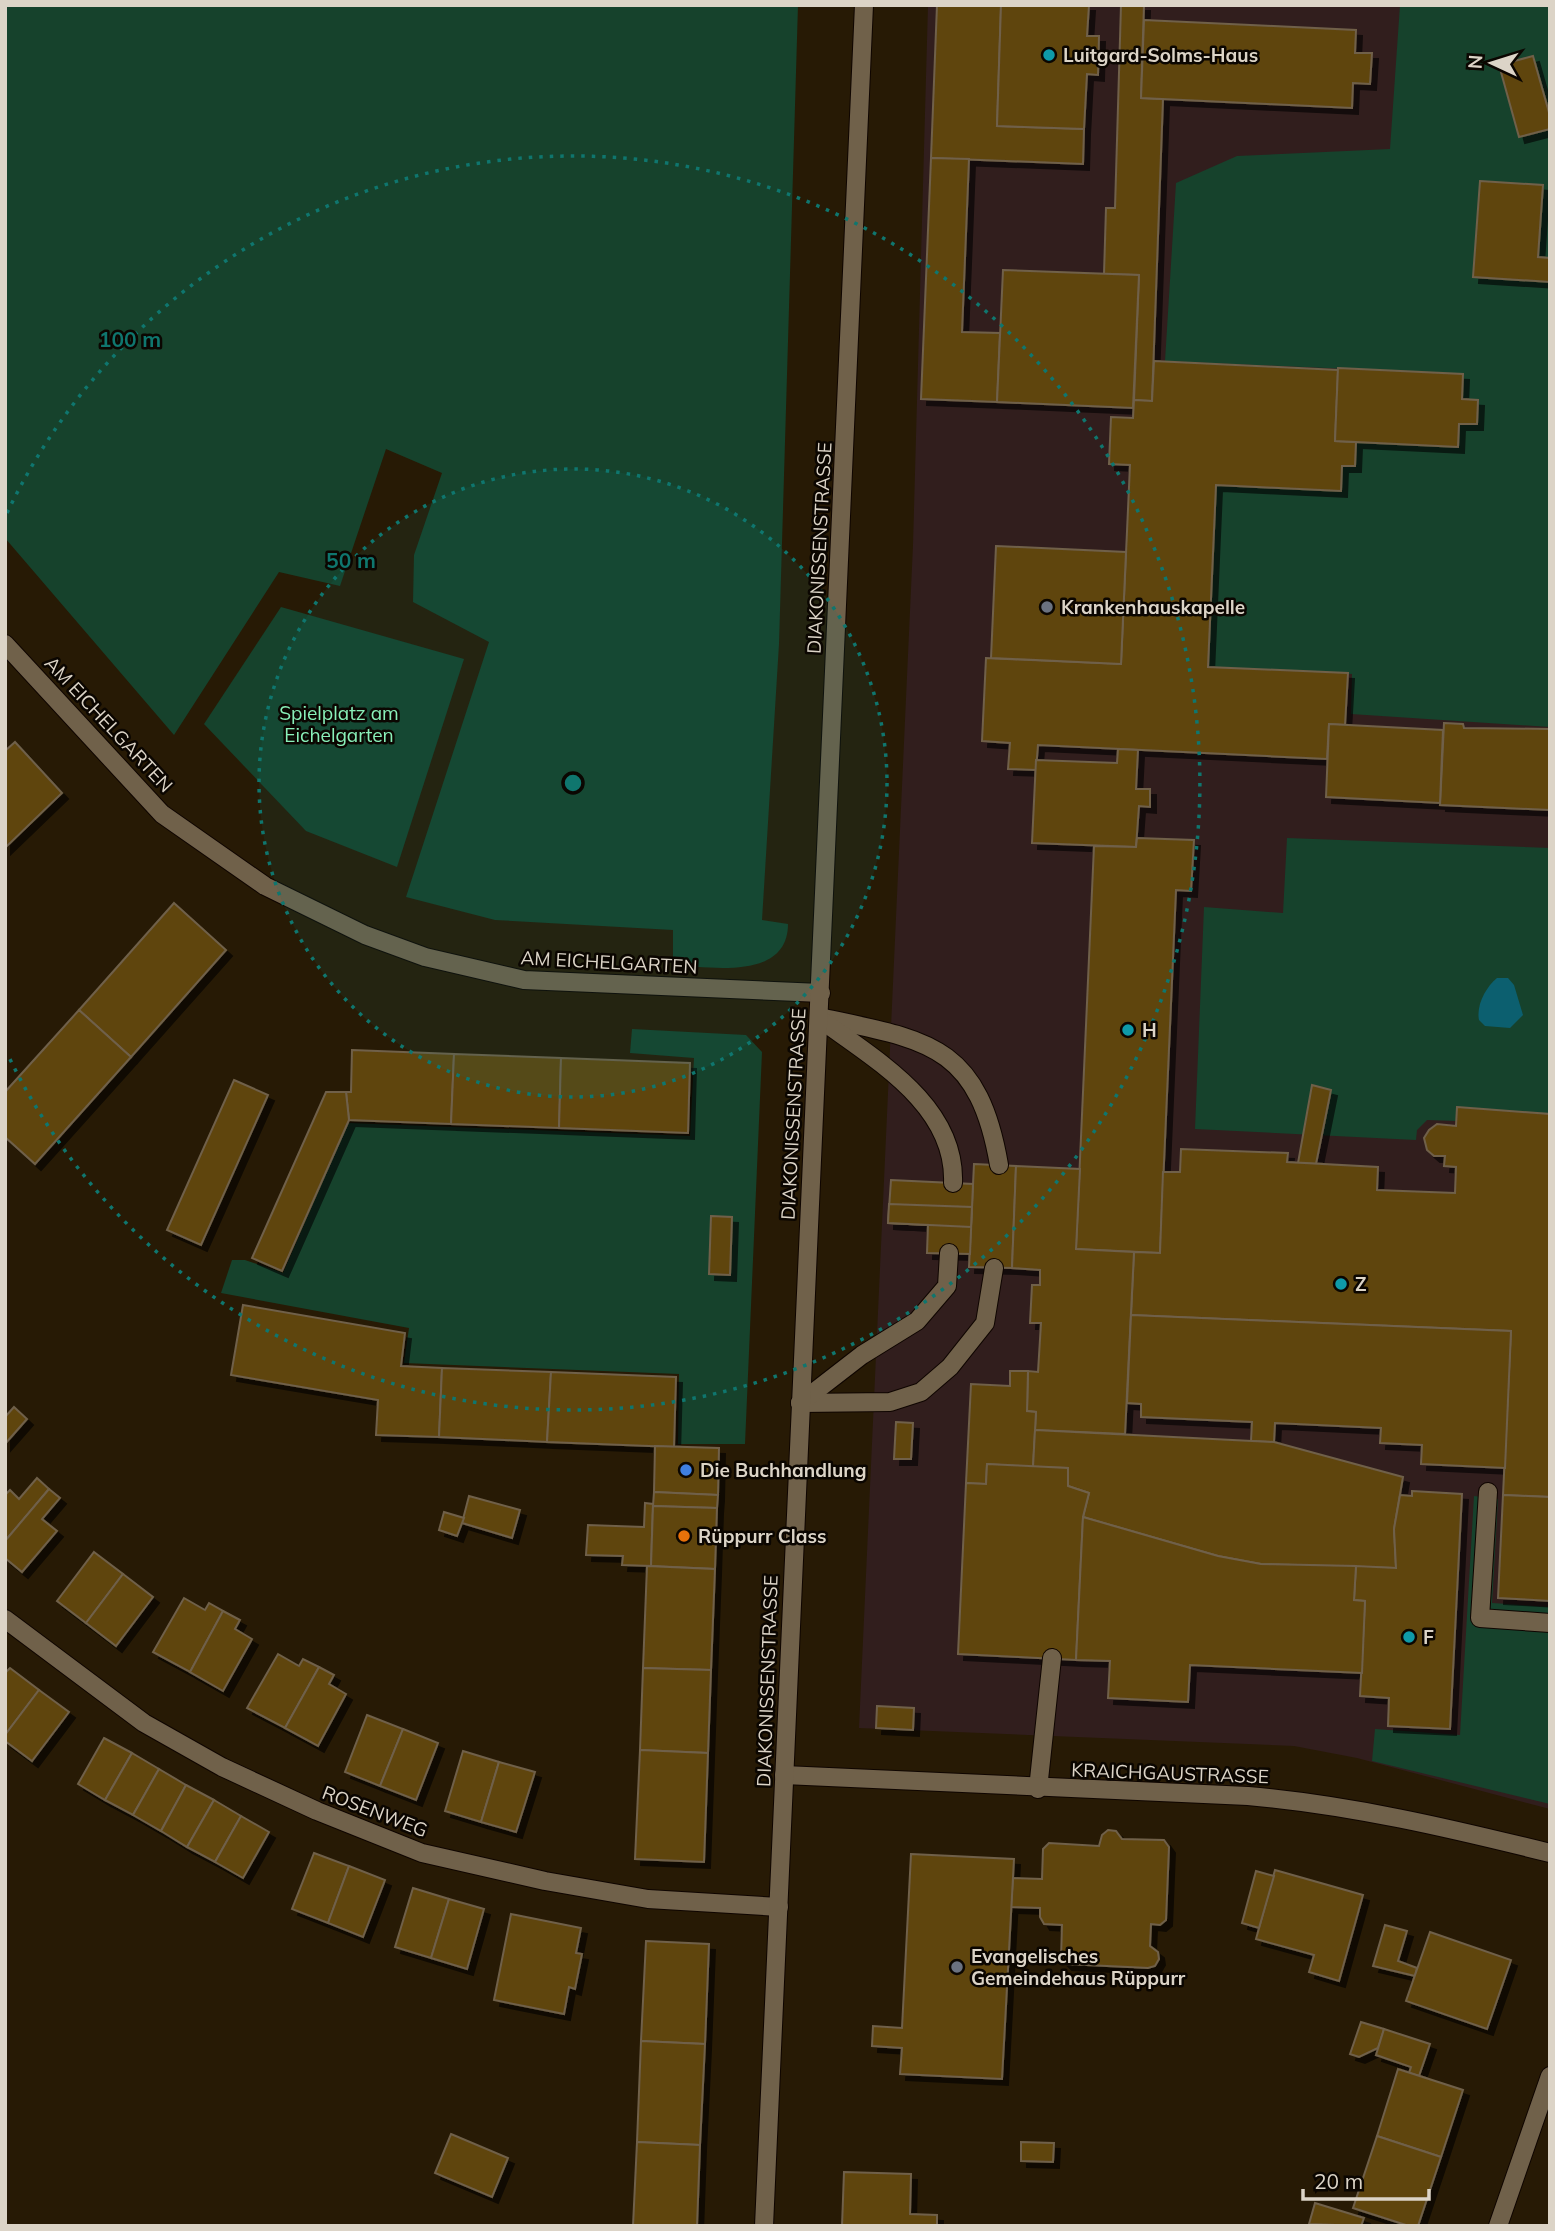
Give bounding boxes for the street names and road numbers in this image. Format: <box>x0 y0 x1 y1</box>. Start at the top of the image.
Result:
street label: DIAKONISSENSTRASSE <box>801 441 837 655</box>
street label: AM EICHELGARTEN <box>40 651 178 797</box>
street label: AM EICHELGARTEN <box>520 945 698 979</box>
street label: DIAKONISSENSTRASSE <box>775 1007 811 1221</box>
street label: DIAKONISSENSTRASSE <box>751 1575 783 1787</box>
street label: KRAICHGAUSTRASSE <box>1071 1758 1269 1788</box>
street label: ROSENWEG <box>319 1780 431 1842</box>

